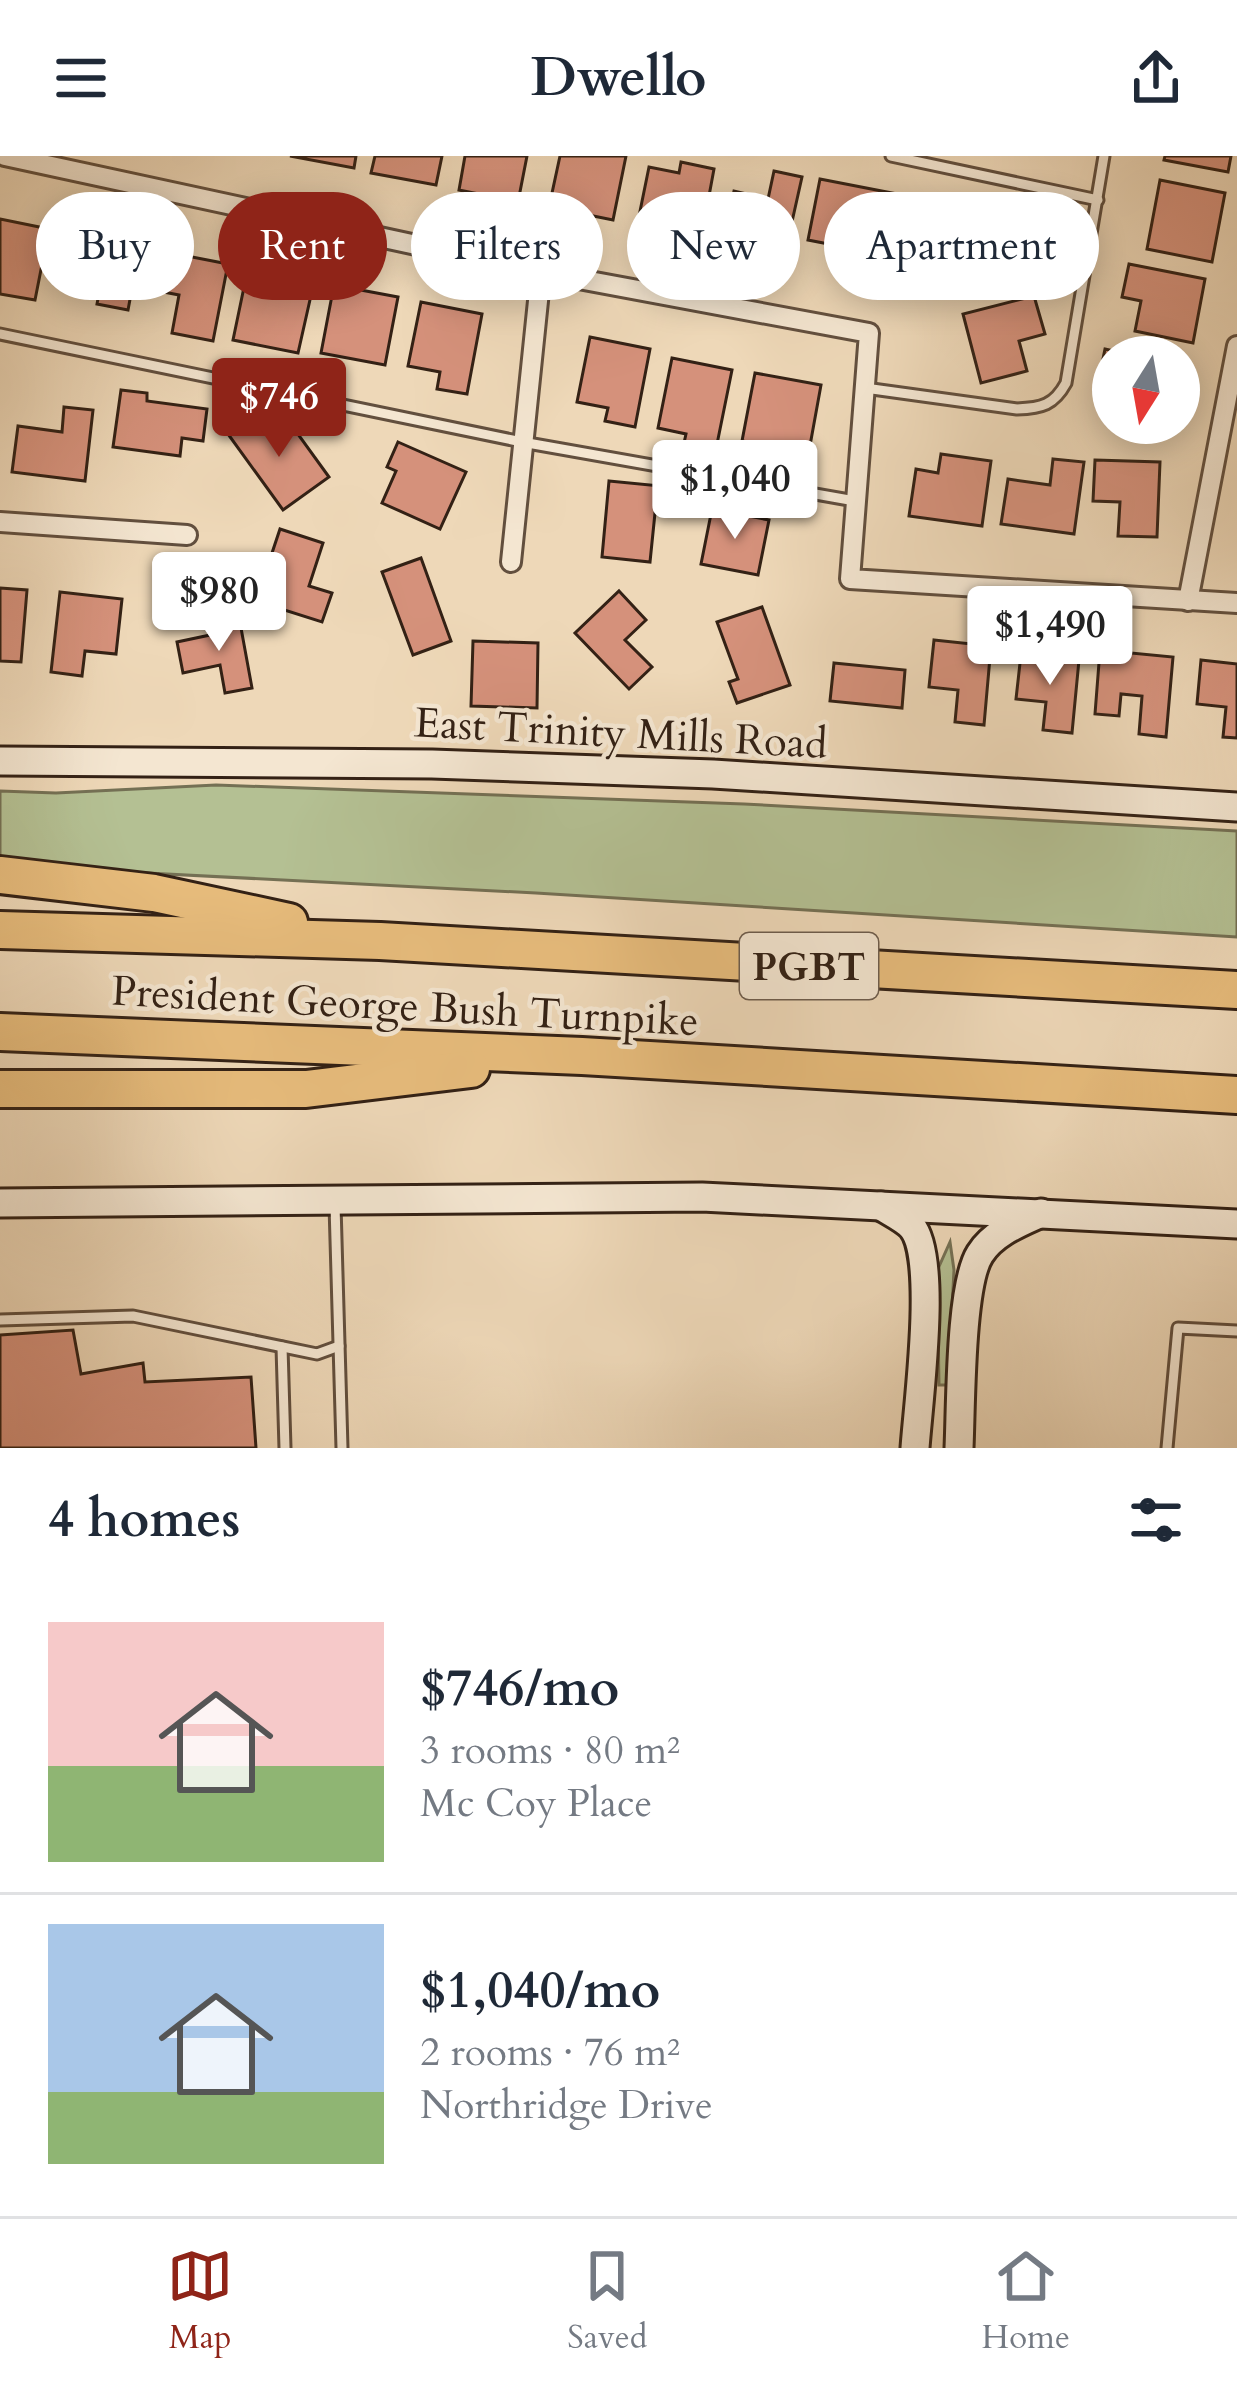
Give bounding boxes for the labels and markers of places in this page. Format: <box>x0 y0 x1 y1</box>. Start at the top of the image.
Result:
pin: $746 <box>208 358 350 460</box>
pin: $1,040 <box>637 440 833 542</box>
pin: $980 <box>148 552 290 654</box>
pin: $1,490 <box>952 586 1148 688</box>

